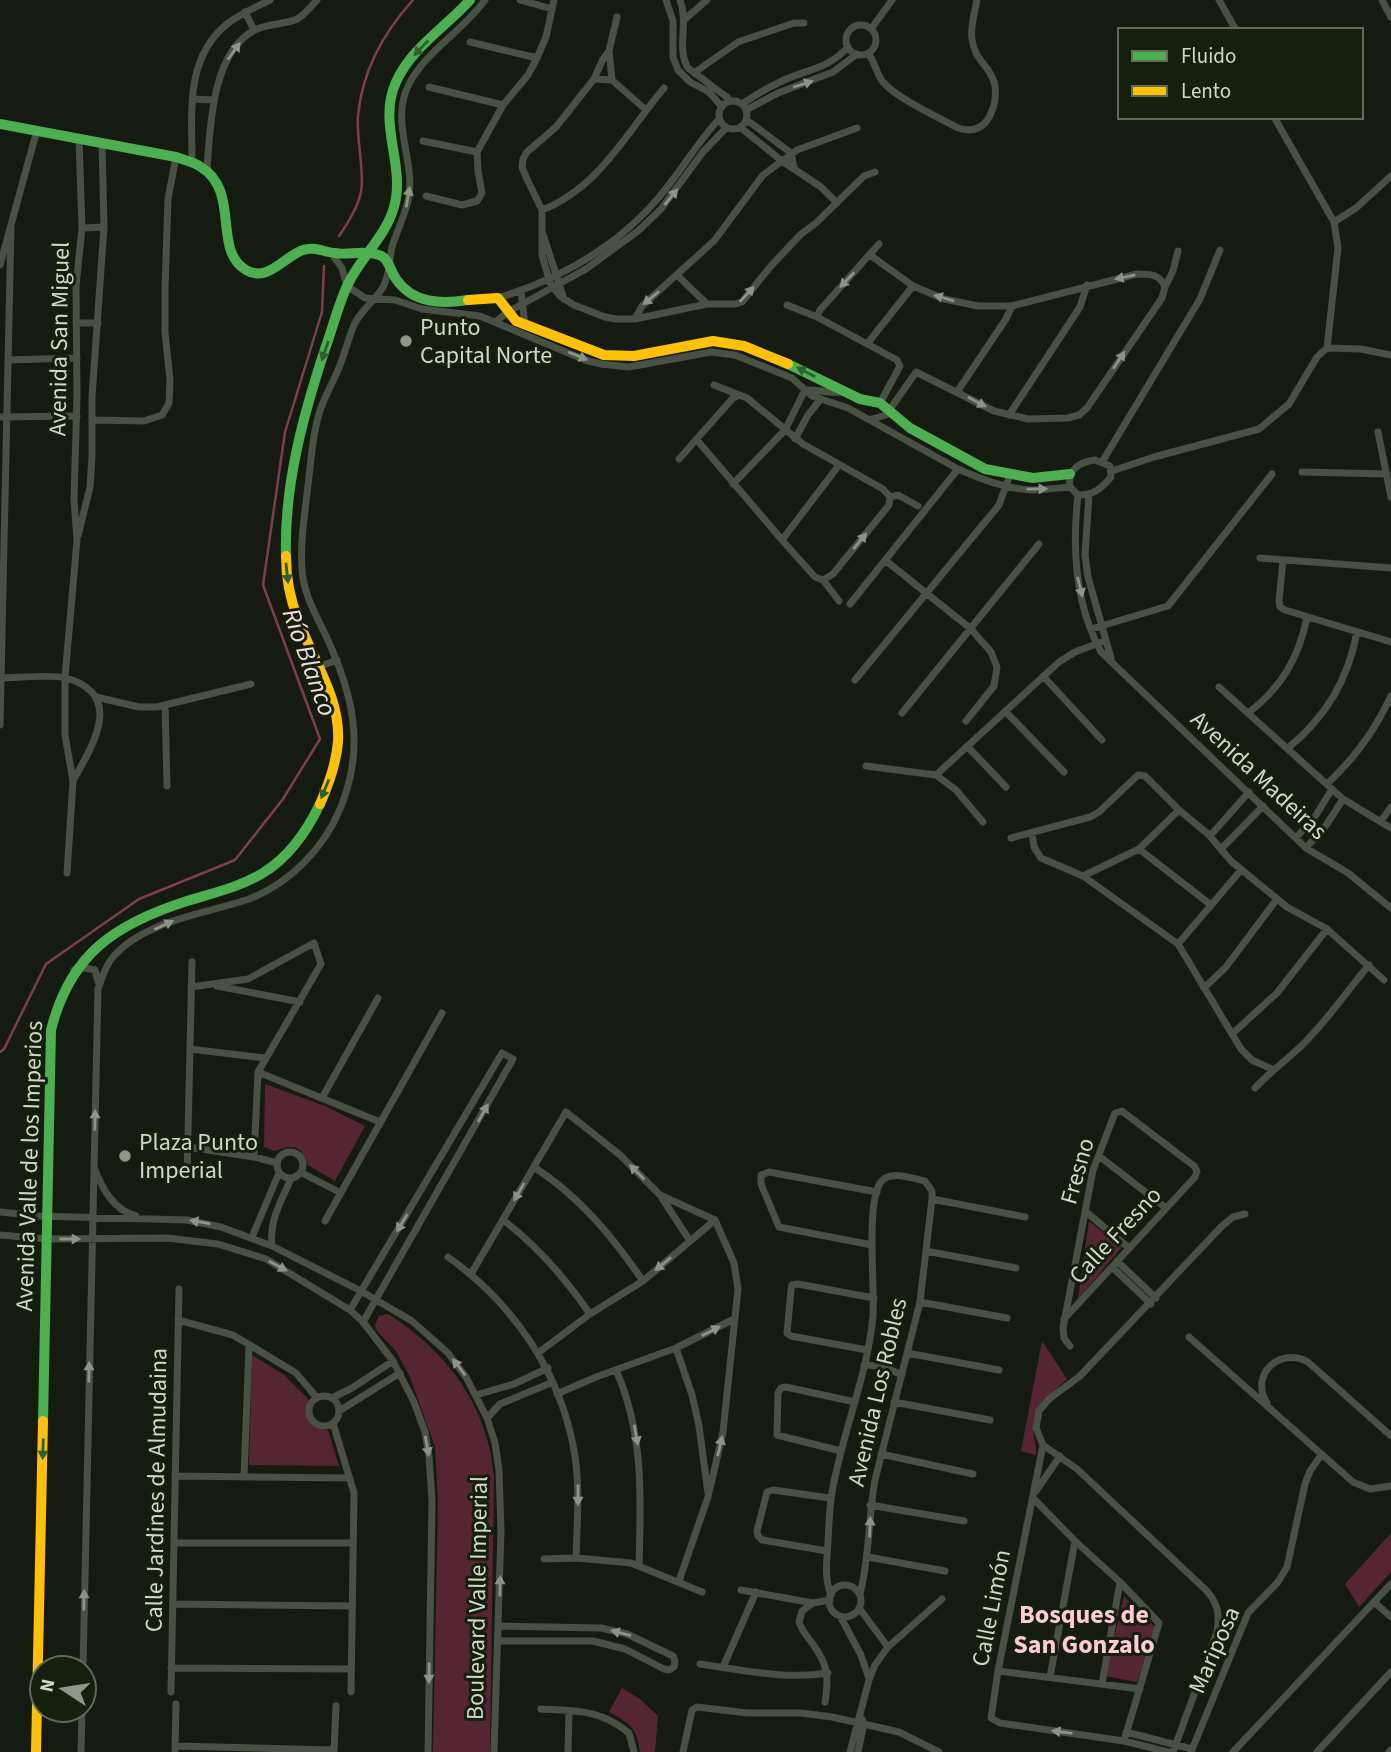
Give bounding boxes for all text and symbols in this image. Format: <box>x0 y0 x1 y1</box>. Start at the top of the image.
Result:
legend <box>1118 28 1363 119</box>
one-way arrow <box>414 39 430 56</box>
text: Fluido <box>1181 41 1236 71</box>
one-way arrow <box>227 42 241 60</box>
text: Lento <box>1181 76 1231 106</box>
one-way arrow <box>792 78 813 89</box>
one-way arrow <box>403 186 414 208</box>
one-way arrow <box>664 188 679 206</box>
street label: Avenida San Miguel <box>40 241 79 437</box>
one-way arrow <box>839 271 855 289</box>
one-way arrow <box>1114 271 1136 282</box>
one-way arrow <box>739 285 755 303</box>
one-way arrow <box>643 291 661 306</box>
one-way arrow <box>934 293 955 303</box>
place label: Punto Capital Norte <box>420 310 552 373</box>
marker: Punto Capital Norte <box>398 333 414 349</box>
one-way arrow <box>319 340 330 361</box>
one-way arrow <box>567 351 588 362</box>
one-way arrow <box>1113 351 1126 370</box>
one-way arrow <box>796 367 816 378</box>
one-way arrow <box>967 396 987 408</box>
one-way arrow <box>1026 483 1048 494</box>
one-way arrow <box>852 532 867 550</box>
one-way arrow <box>282 562 293 584</box>
one-way arrow <box>1075 576 1086 598</box>
water label: Río Blanco <box>273 603 346 721</box>
street label: Avenida Madeiras <box>1182 703 1335 848</box>
one-way arrow <box>320 779 331 800</box>
one-way arrow <box>154 920 174 931</box>
street label: Avenida Valle de los Imperios <box>7 1020 52 1312</box>
one-way arrow <box>477 1104 489 1123</box>
one-way arrow <box>89 1109 101 1131</box>
place label: Plaza Punto Imperial <box>139 1125 258 1188</box>
street label: Fresno <box>1051 1134 1104 1208</box>
marker: Plaza Punto Imperial <box>117 1148 133 1164</box>
one-way arrow <box>629 1164 646 1181</box>
street label: Calle Fresno <box>1061 1179 1170 1292</box>
one-way arrow <box>513 1183 525 1202</box>
one-way arrow <box>396 1213 408 1232</box>
one-way arrow <box>189 1217 211 1228</box>
one-way arrow <box>60 1233 82 1245</box>
one-way arrow <box>654 1256 671 1271</box>
one-way arrow <box>268 1260 288 1272</box>
street label: Avenida Los Robles <box>839 1295 916 1490</box>
one-way arrow <box>701 1325 721 1336</box>
street label: Calle Jardines de Almudaina <box>137 1348 176 1632</box>
one-way arrow <box>452 1359 467 1377</box>
one-way arrow <box>83 1361 94 1383</box>
one-way arrow <box>631 1424 642 1446</box>
one-way arrow <box>422 1435 433 1457</box>
one-way arrow <box>715 1435 726 1457</box>
one-way arrow <box>37 1439 48 1461</box>
street label: Boulevard Valle Imperial <box>458 1476 497 1720</box>
one-way arrow <box>572 1485 584 1507</box>
one-way arrow <box>864 1516 875 1538</box>
street label: Calle Limón <box>963 1547 1020 1670</box>
one-way arrow <box>494 1575 506 1597</box>
one-way arrow <box>78 1589 90 1611</box>
district label: Bosques de San Gonzalo <box>1013 1596 1155 1663</box>
street label: Mariposa <box>1180 1601 1249 1699</box>
one-way arrow <box>610 1627 632 1638</box>
north arrow <box>28 1654 98 1724</box>
one-way arrow <box>423 1663 434 1685</box>
text: N <box>33 1677 62 1695</box>
one-way arrow <box>1051 1727 1073 1738</box>

